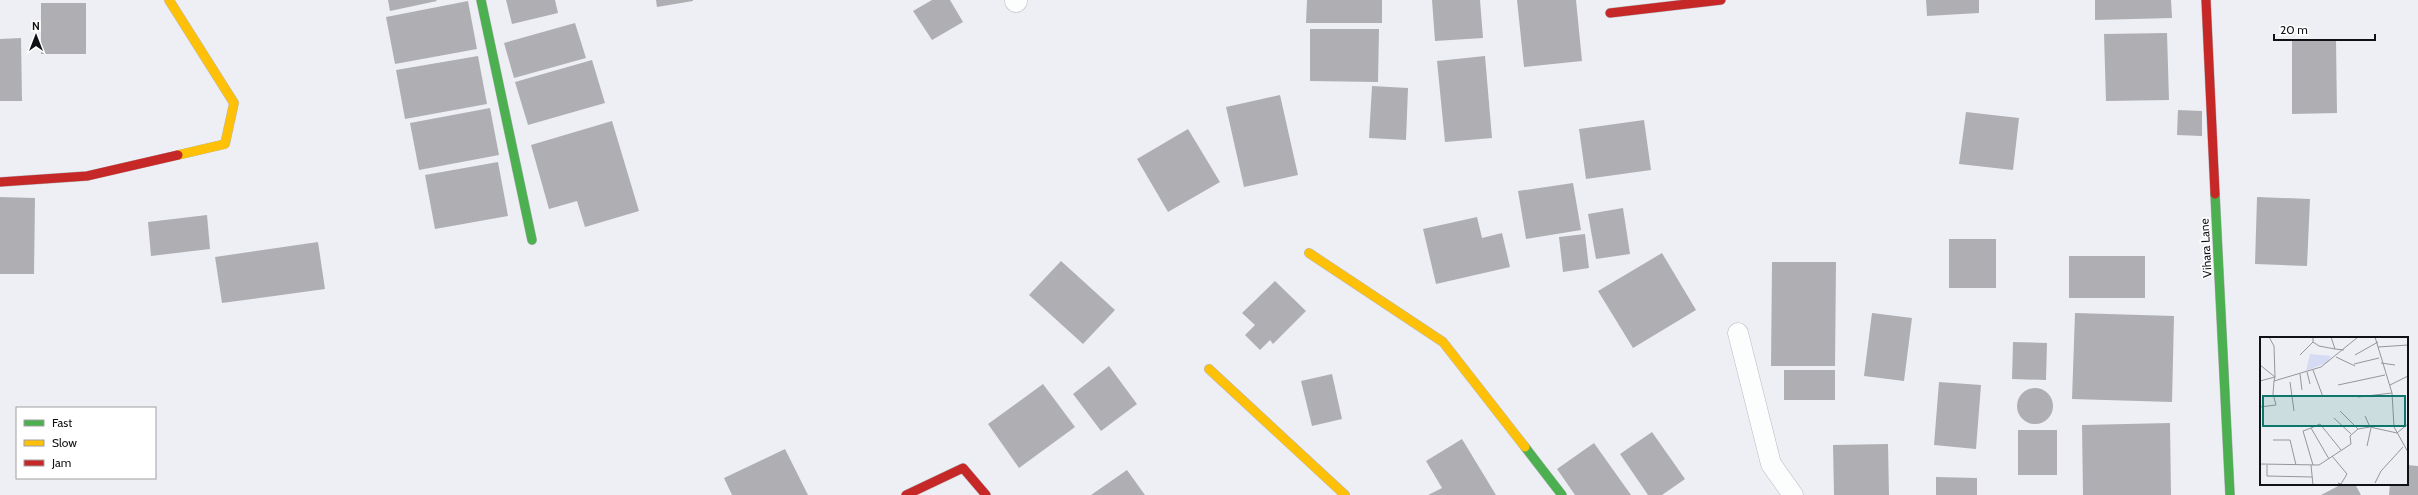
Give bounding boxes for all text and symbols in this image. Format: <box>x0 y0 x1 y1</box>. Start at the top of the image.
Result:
north arrow <box>16 16 56 56</box>
scale bar <box>2274 16 2375 42</box>
text: N <box>32 19 40 33</box>
text: 20 m <box>2280 22 2308 37</box>
street label: Vihara Lane <box>2196 218 2215 278</box>
inset map <box>2260 337 2408 485</box>
legend <box>16 407 156 479</box>
text: Fast <box>52 415 72 430</box>
text: Slow <box>52 435 77 450</box>
text: Jam <box>51 455 71 470</box>

